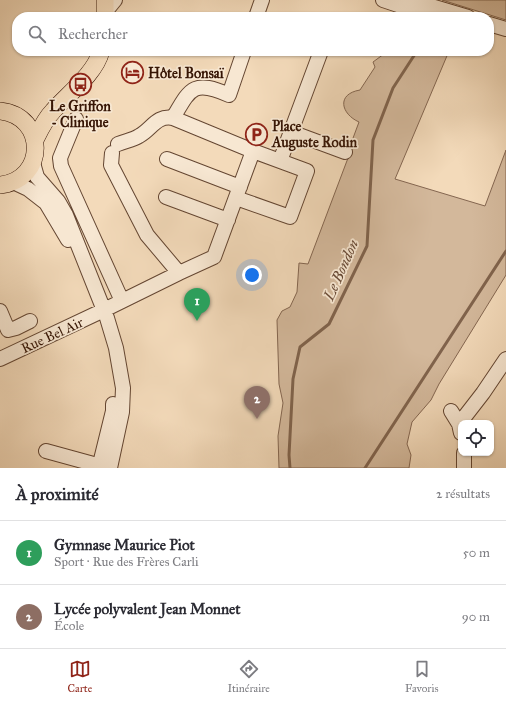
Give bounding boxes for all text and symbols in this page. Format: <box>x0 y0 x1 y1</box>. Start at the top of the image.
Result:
search box <box>12 12 494 56</box>
icon: search <box>26 23 48 45</box>
text: Rechercher <box>58 25 128 43</box>
hotel icon: Hôtel Bonsaï <box>119 60 145 86</box>
place label: Hôtel Bonsaï <box>148 65 225 82</box>
bus stop icon: Le Griffon - Clinique <box>67 71 93 97</box>
place label: Le Griffon - Clinique <box>49 98 111 132</box>
place label: Place Auguste Rodin <box>271 118 358 152</box>
parking icon: Place Auguste Rodin <box>244 121 270 147</box>
water label: Le Bondon <box>319 237 362 304</box>
your location <box>242 265 262 285</box>
pin: 1 <box>184 288 210 321</box>
street label: Rue Bel Air <box>19 313 87 357</box>
pin: 2 <box>244 386 270 419</box>
map controls <box>458 420 494 456</box>
button: locate <box>458 420 494 456</box>
text: À proximité <box>16 484 99 505</box>
text: 2 résultats <box>436 486 490 502</box>
text: Gymnase Maurice Piot <box>54 536 195 554</box>
text: 1 <box>26 545 32 561</box>
text: 50 m <box>463 545 490 561</box>
text: Sport · Rue des Frères Carli <box>54 554 199 570</box>
text: Lycée polyvalent Jean Monnet <box>54 600 241 618</box>
text: 2 <box>26 609 32 625</box>
text: 90 m <box>462 609 490 625</box>
text: École <box>54 618 84 634</box>
tab: Carte <box>68 658 92 695</box>
tab: Itinéraire <box>227 658 270 695</box>
tab: Favoris <box>405 658 438 695</box>

